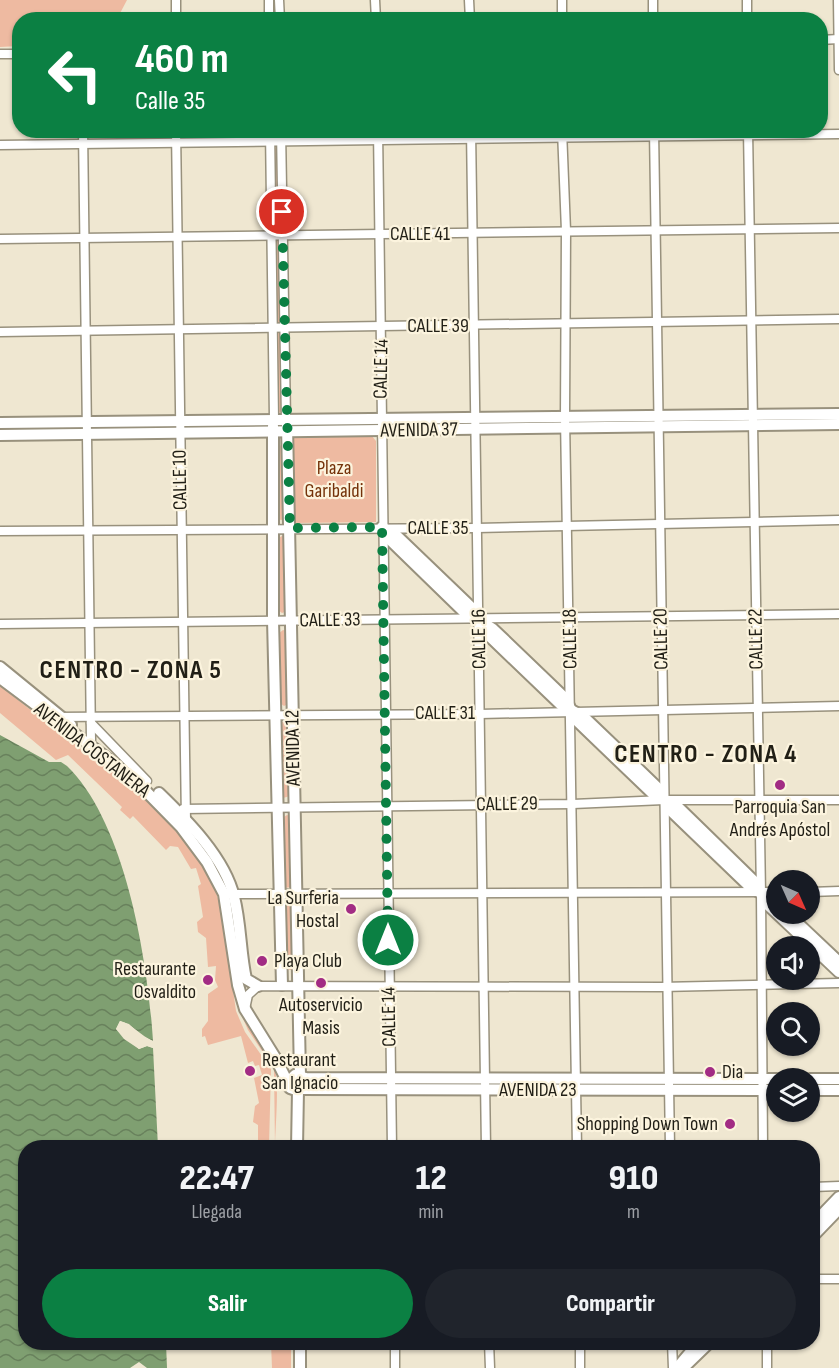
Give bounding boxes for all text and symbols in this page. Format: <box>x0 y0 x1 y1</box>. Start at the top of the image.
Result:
text: 460 m <box>135 34 229 85</box>
icon: left <box>36 36 114 114</box>
text: Calle 35 <box>135 85 205 117</box>
pin <box>256 186 307 237</box>
icon: arrive <box>265 195 298 228</box>
street label: CALLE 41 <box>390 222 450 246</box>
street label: CALLE 39 <box>407 314 469 338</box>
street label: CALLE 14 <box>368 339 394 399</box>
street label: AVENIDA 37 <box>379 417 458 443</box>
street label: CALLE 10 <box>167 450 193 510</box>
park label: Plaza Garibaldi <box>305 456 363 503</box>
street label: CALLE 35 <box>408 516 468 540</box>
street label: CALLE 33 <box>299 607 361 633</box>
street label: CALLE 20 <box>648 608 674 670</box>
street label: CALLE 22 <box>743 608 769 670</box>
street label: CALLE 16 <box>466 609 492 669</box>
street label: CALLE 18 <box>557 609 583 669</box>
district label: CENTRO - ZONA 5 <box>40 655 222 686</box>
street label: AVENIDA COSTANERA <box>28 697 155 803</box>
street label: CALLE 31 <box>415 701 475 725</box>
street label: AVENIDA 12 <box>280 710 306 787</box>
district label: CENTRO - ZONA 4 <box>614 739 798 770</box>
marker: Parroquia San Andrés Apóstol <box>773 778 787 792</box>
street label: CALLE 29 <box>476 791 538 817</box>
place label: Parroquia San Andrés Apóstol <box>729 795 830 842</box>
north arrow <box>766 870 820 924</box>
map controls <box>766 870 820 1122</box>
place label: La Surferia Hostal <box>267 886 339 933</box>
marker: La Surferia Hostal <box>344 902 358 916</box>
position arrow <box>356 908 420 972</box>
button: sound <box>766 936 820 990</box>
place label: Playa Club <box>274 949 342 973</box>
marker: Playa Club <box>255 954 269 968</box>
place label: Restaurante Osvaldito <box>114 957 196 1004</box>
marker: Restaurante Osvaldito <box>201 973 215 987</box>
marker: Autoservicio Masis <box>314 976 328 990</box>
street label: CALLE 14 <box>376 987 402 1047</box>
place label: Autoservicio Masis <box>278 993 363 1040</box>
button: search <box>766 1002 820 1056</box>
place label: Restaurant San Ignacio <box>262 1048 338 1095</box>
place label: Dia <box>722 1060 743 1084</box>
marker: Restaurant San Ignacio <box>243 1064 257 1078</box>
marker: Dia <box>703 1065 717 1079</box>
button: layers <box>766 1068 820 1122</box>
street label: AVENIDA 23 <box>498 1078 577 1102</box>
place label: Shopping Down Town <box>577 1112 718 1136</box>
marker: Shopping Down Town <box>723 1117 737 1131</box>
text: 22:47 <box>180 1157 254 1200</box>
text: 12 <box>415 1157 447 1200</box>
text: 910 <box>608 1157 658 1200</box>
text: Llegada <box>191 1200 242 1224</box>
text: min <box>419 1200 444 1224</box>
text: m <box>627 1200 640 1224</box>
button: Salir <box>42 1269 413 1338</box>
button: Compartir <box>425 1269 796 1338</box>

